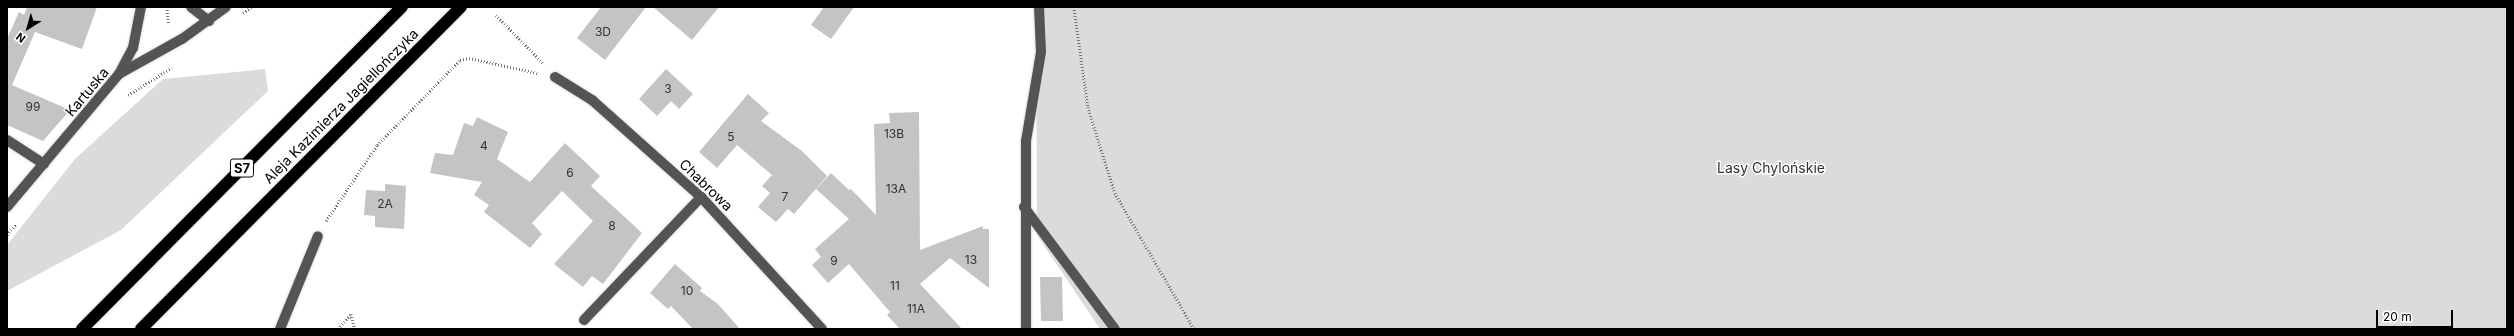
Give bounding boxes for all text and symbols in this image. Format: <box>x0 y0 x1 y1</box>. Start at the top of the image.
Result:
north arrow <box>8 8 48 48</box>
street label: Aleja Kazimierza Jagiellończyka <box>260 25 422 187</box>
house number: 3D <box>595 25 611 39</box>
text: N <box>13 29 28 46</box>
street label: Kartuska <box>62 64 112 120</box>
house number: 3 <box>664 82 672 96</box>
house number: 99 <box>26 100 40 114</box>
house number: 13B <box>884 127 904 141</box>
house number: 5 <box>727 130 735 144</box>
house number: 4 <box>480 139 488 153</box>
street label: Chabrowa <box>676 156 736 214</box>
road number: S7 <box>229 157 255 179</box>
park label: Lasy Chylońskie <box>1717 160 1825 176</box>
house number: 6 <box>566 166 574 180</box>
house number: 13A <box>886 182 906 196</box>
house number: 7 <box>782 190 788 204</box>
house number: 2A <box>377 197 393 211</box>
house number: 8 <box>608 219 616 233</box>
house number: 13 <box>965 253 977 267</box>
house number: 9 <box>830 254 838 268</box>
house number: 11 <box>890 279 900 293</box>
house number: 10 <box>681 284 693 298</box>
house number: 11A <box>907 302 925 316</box>
scale bar <box>2378 302 2455 328</box>
text: 20 m <box>2383 309 2412 324</box>

